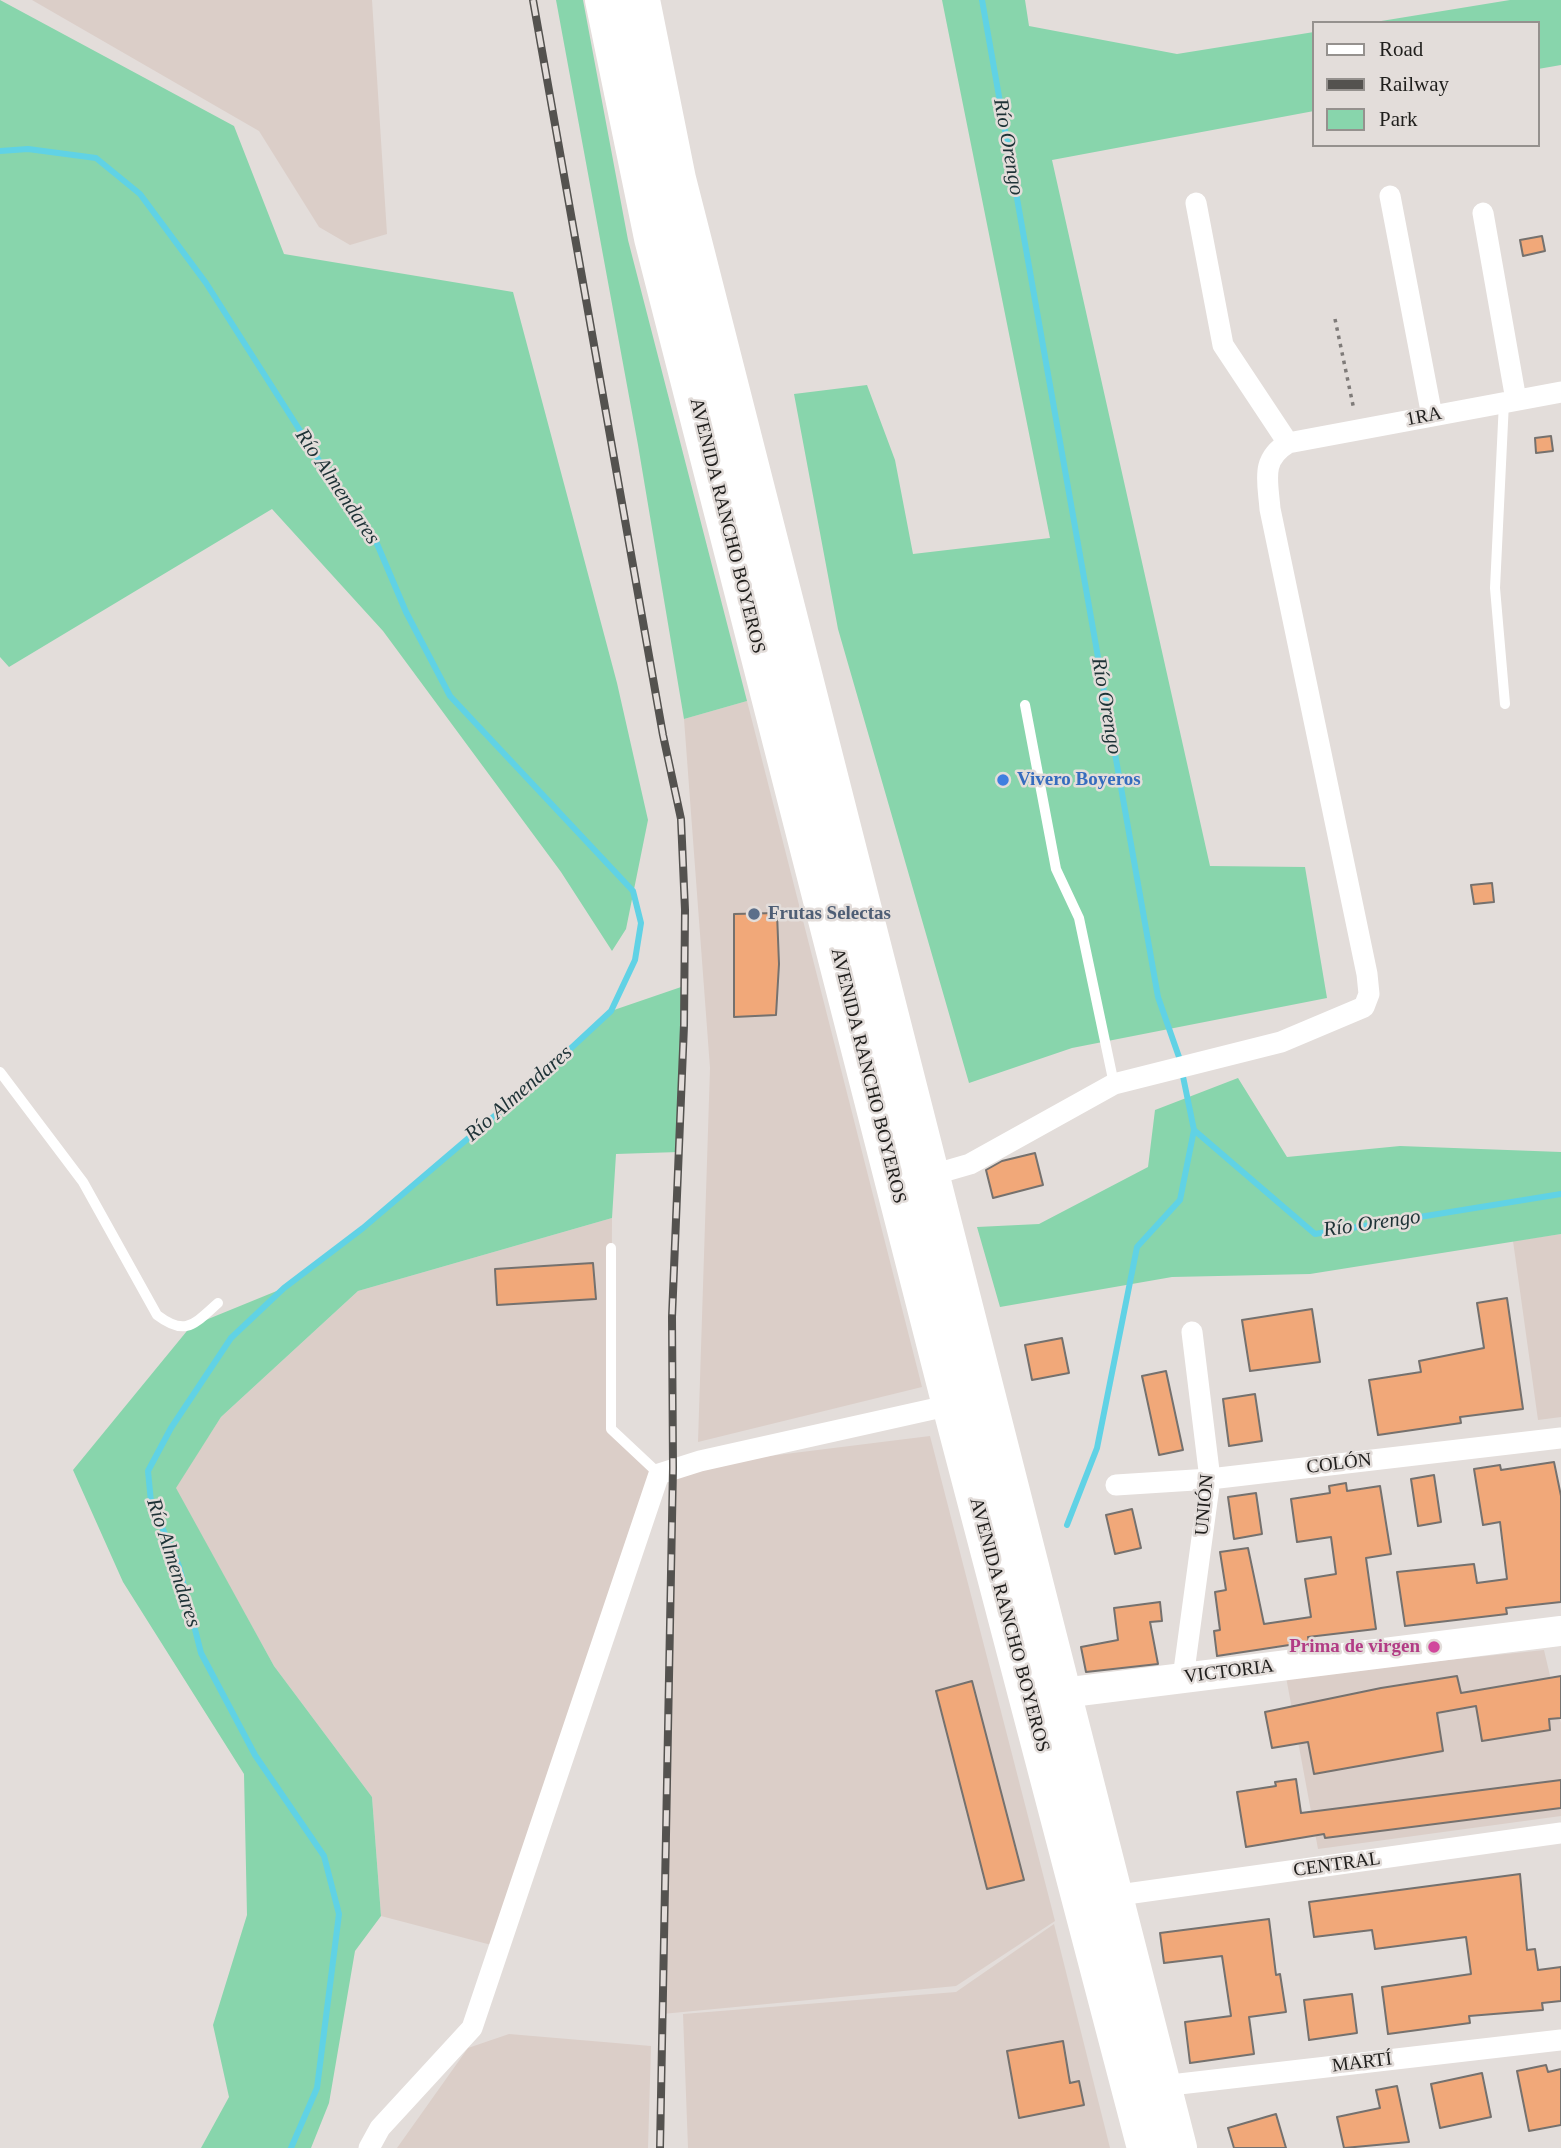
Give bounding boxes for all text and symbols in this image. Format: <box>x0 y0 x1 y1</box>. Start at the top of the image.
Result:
legend <box>1312 21 1540 147</box>
text: Road <box>1379 37 1423 61</box>
text: Railway <box>1379 72 1449 96</box>
water label: Río Orengo <box>987 97 1029 197</box>
text: Park <box>1379 107 1418 131</box>
street label: AVENIDA RANCHO BOYEROS <box>684 396 770 656</box>
street label: 1RA <box>1404 402 1444 432</box>
water label: Río Almendares <box>289 424 385 550</box>
water label: Río Orengo <box>1085 656 1127 756</box>
place label: Vivero Boyeros <box>1017 769 1141 791</box>
marker: Vivero Boyeros <box>995 772 1011 788</box>
place label: Frutas Selectas <box>768 903 891 925</box>
marker: Frutas Selectas <box>746 906 762 922</box>
street label: AVENIDA RANCHO BOYEROS <box>825 946 911 1206</box>
water label: Río Almendares <box>460 1041 578 1147</box>
water label: Río Orengo <box>1322 1205 1422 1243</box>
street label: COLÓN <box>1305 1449 1373 1479</box>
street label: UNIÓN <box>1191 1474 1219 1536</box>
water label: Río Almendares <box>140 1495 206 1631</box>
street label: AVENIDA RANCHO BOYEROS <box>964 1495 1054 1755</box>
place label: Prima de virgen <box>1289 1636 1420 1658</box>
marker: Prima de virgen <box>1426 1639 1442 1655</box>
street label: VICTORIA <box>1183 1655 1275 1689</box>
street label: CENTRAL <box>1292 1848 1382 1882</box>
street label: MARTÍ <box>1331 2048 1393 2078</box>

